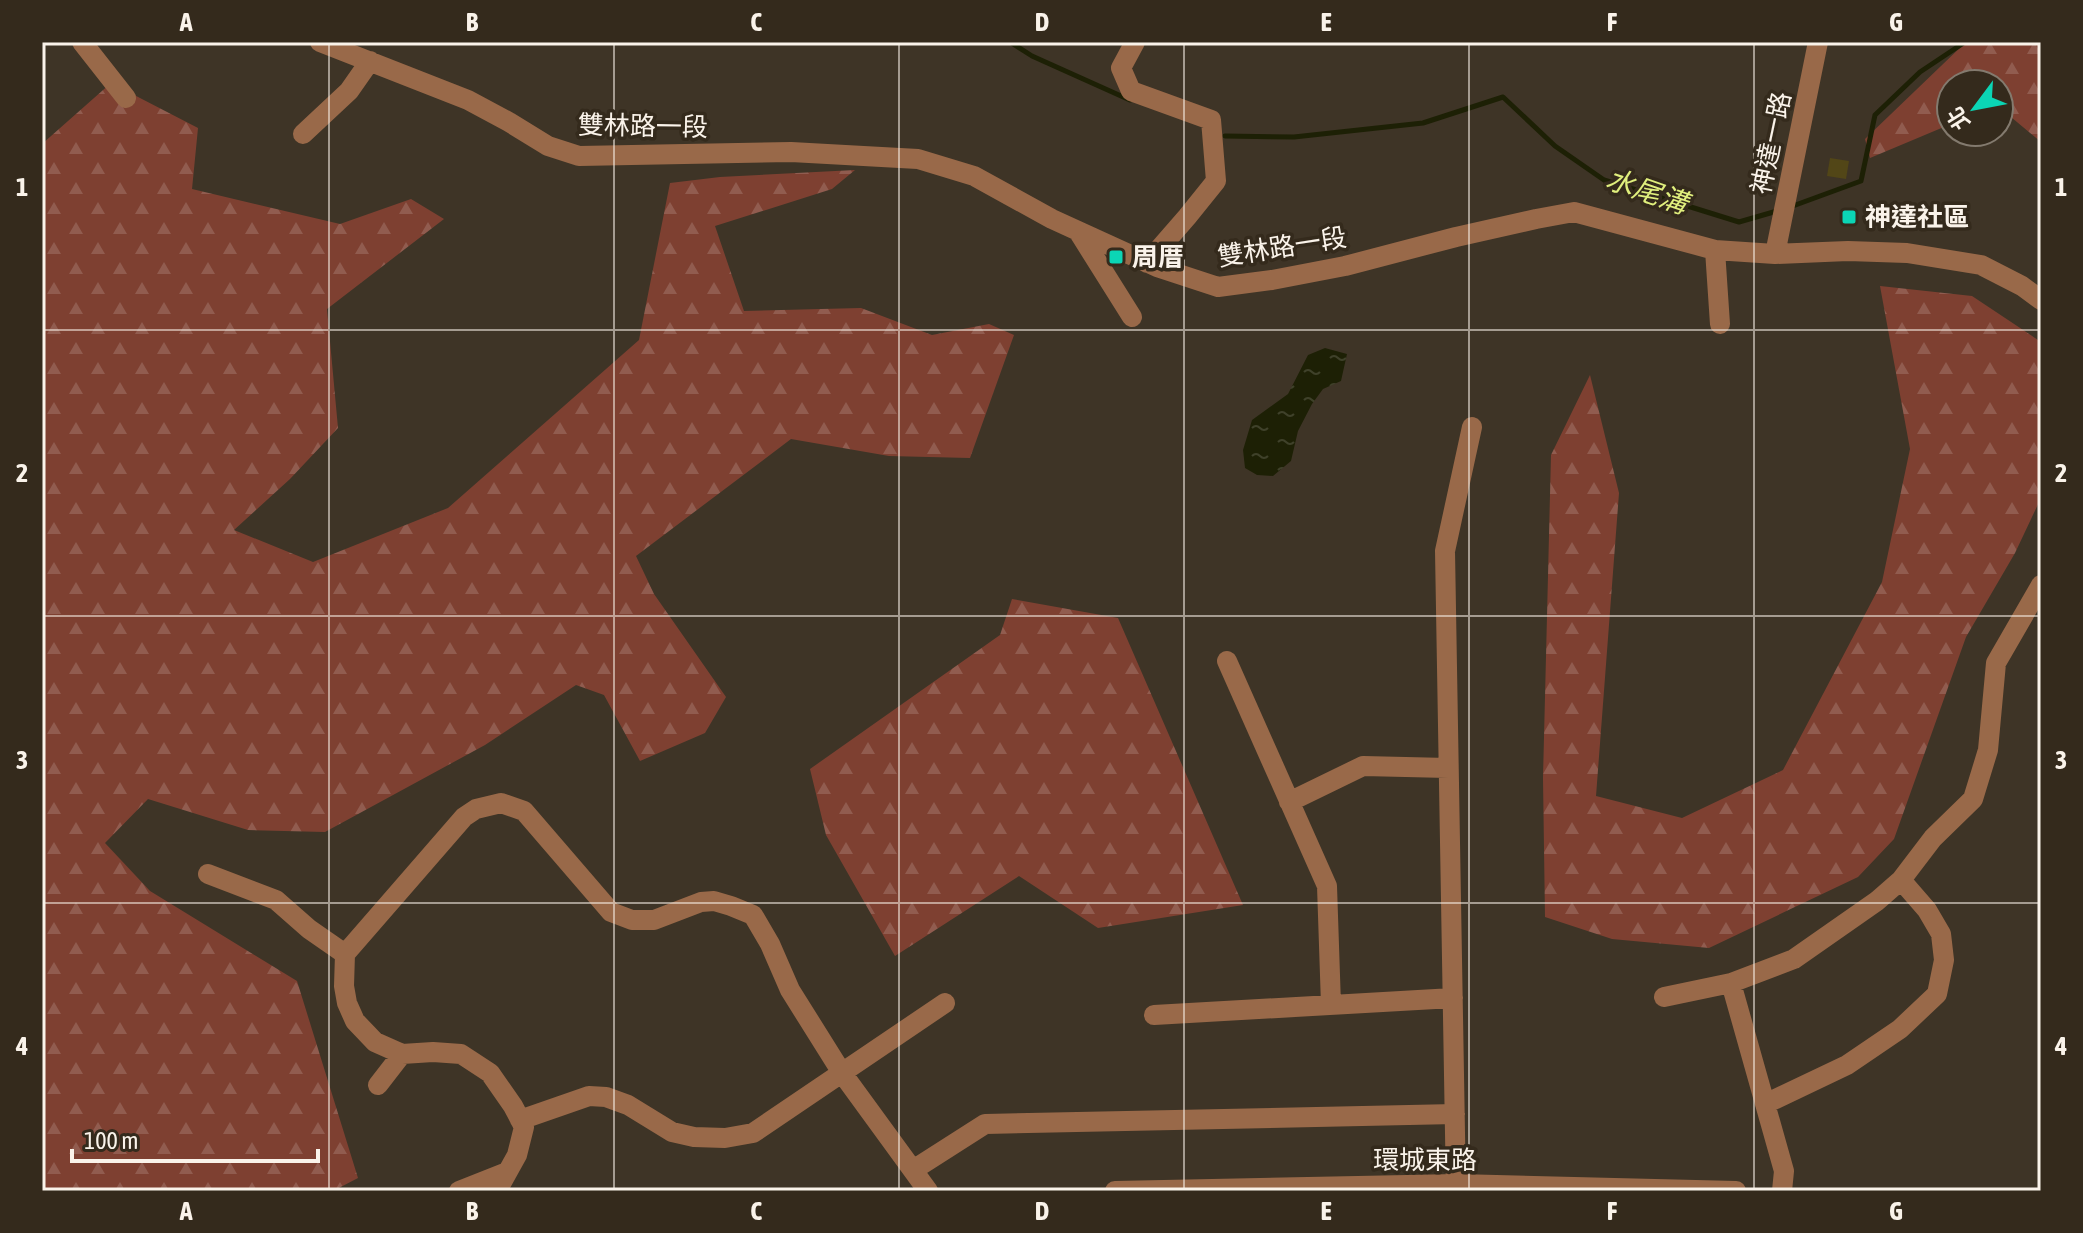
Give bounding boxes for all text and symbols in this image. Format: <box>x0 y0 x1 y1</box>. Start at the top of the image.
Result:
text: A <box>179 7 193 37</box>
text: B <box>466 7 479 37</box>
text: C <box>750 7 762 37</box>
text: D <box>1035 7 1049 37</box>
text: E <box>1320 7 1332 37</box>
text: F <box>1607 7 1618 37</box>
text: G <box>1889 7 1903 37</box>
north arrow <box>1935 68 2015 148</box>
street label: 神達一路 <box>1746 89 1796 197</box>
text: 北 <box>1941 102 1975 135</box>
street label: 雙林路一段 <box>578 110 708 142</box>
water label: 水尾溝 <box>1602 162 1696 221</box>
text: 1 <box>16 172 28 202</box>
text: 1 <box>2055 172 2067 202</box>
place label: 神達社區 <box>1865 202 1969 232</box>
marker: 神達社區 <box>1840 208 1858 226</box>
street label: 雙林路一段 <box>1215 222 1349 272</box>
place label: 周厝 <box>1132 242 1184 272</box>
marker: 周厝 <box>1107 248 1125 266</box>
text: 2 <box>16 458 28 488</box>
text: 2 <box>2055 458 2067 488</box>
text: 3 <box>16 745 28 775</box>
text: 3 <box>2055 745 2067 775</box>
text: 4 <box>15 1031 28 1061</box>
text: 4 <box>2054 1031 2067 1061</box>
scale bar <box>72 1113 318 1163</box>
text: 100 m <box>84 1127 138 1154</box>
street label: 環城東路 <box>1373 1145 1477 1175</box>
text: A <box>179 1196 193 1226</box>
text: B <box>466 1196 479 1226</box>
text: C <box>750 1196 762 1226</box>
text: D <box>1035 1196 1049 1226</box>
text: E <box>1320 1196 1332 1226</box>
text: F <box>1607 1196 1618 1226</box>
text: G <box>1889 1196 1903 1226</box>

